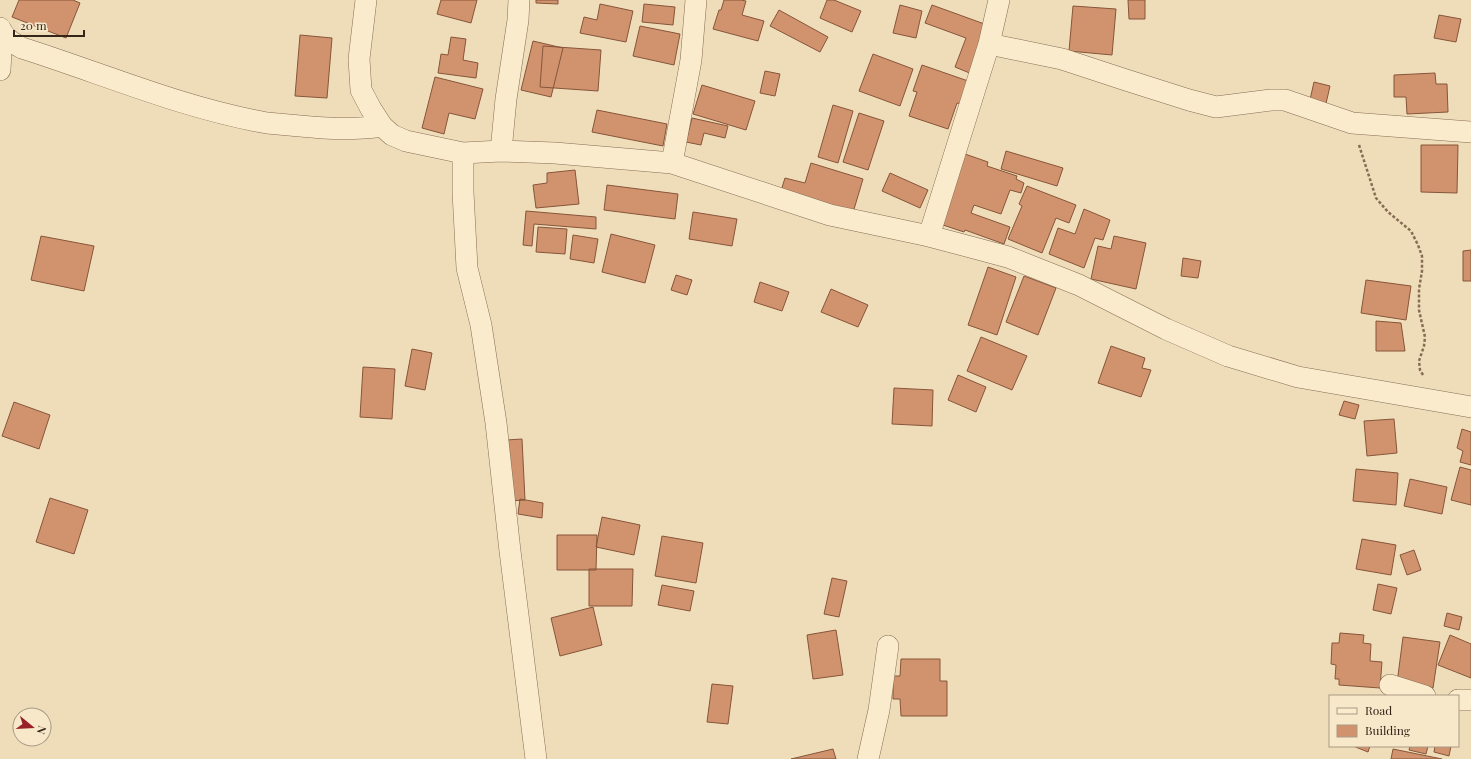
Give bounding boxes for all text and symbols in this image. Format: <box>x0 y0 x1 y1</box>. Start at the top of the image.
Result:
scale bar <box>14 12 84 38</box>
text: 20 m <box>20 17 47 33</box>
legend <box>1329 695 1459 747</box>
text: Road <box>1365 702 1392 718</box>
north arrow <box>12 707 52 747</box>
text: Building <box>1365 722 1411 738</box>
text: N <box>34 724 50 736</box>

